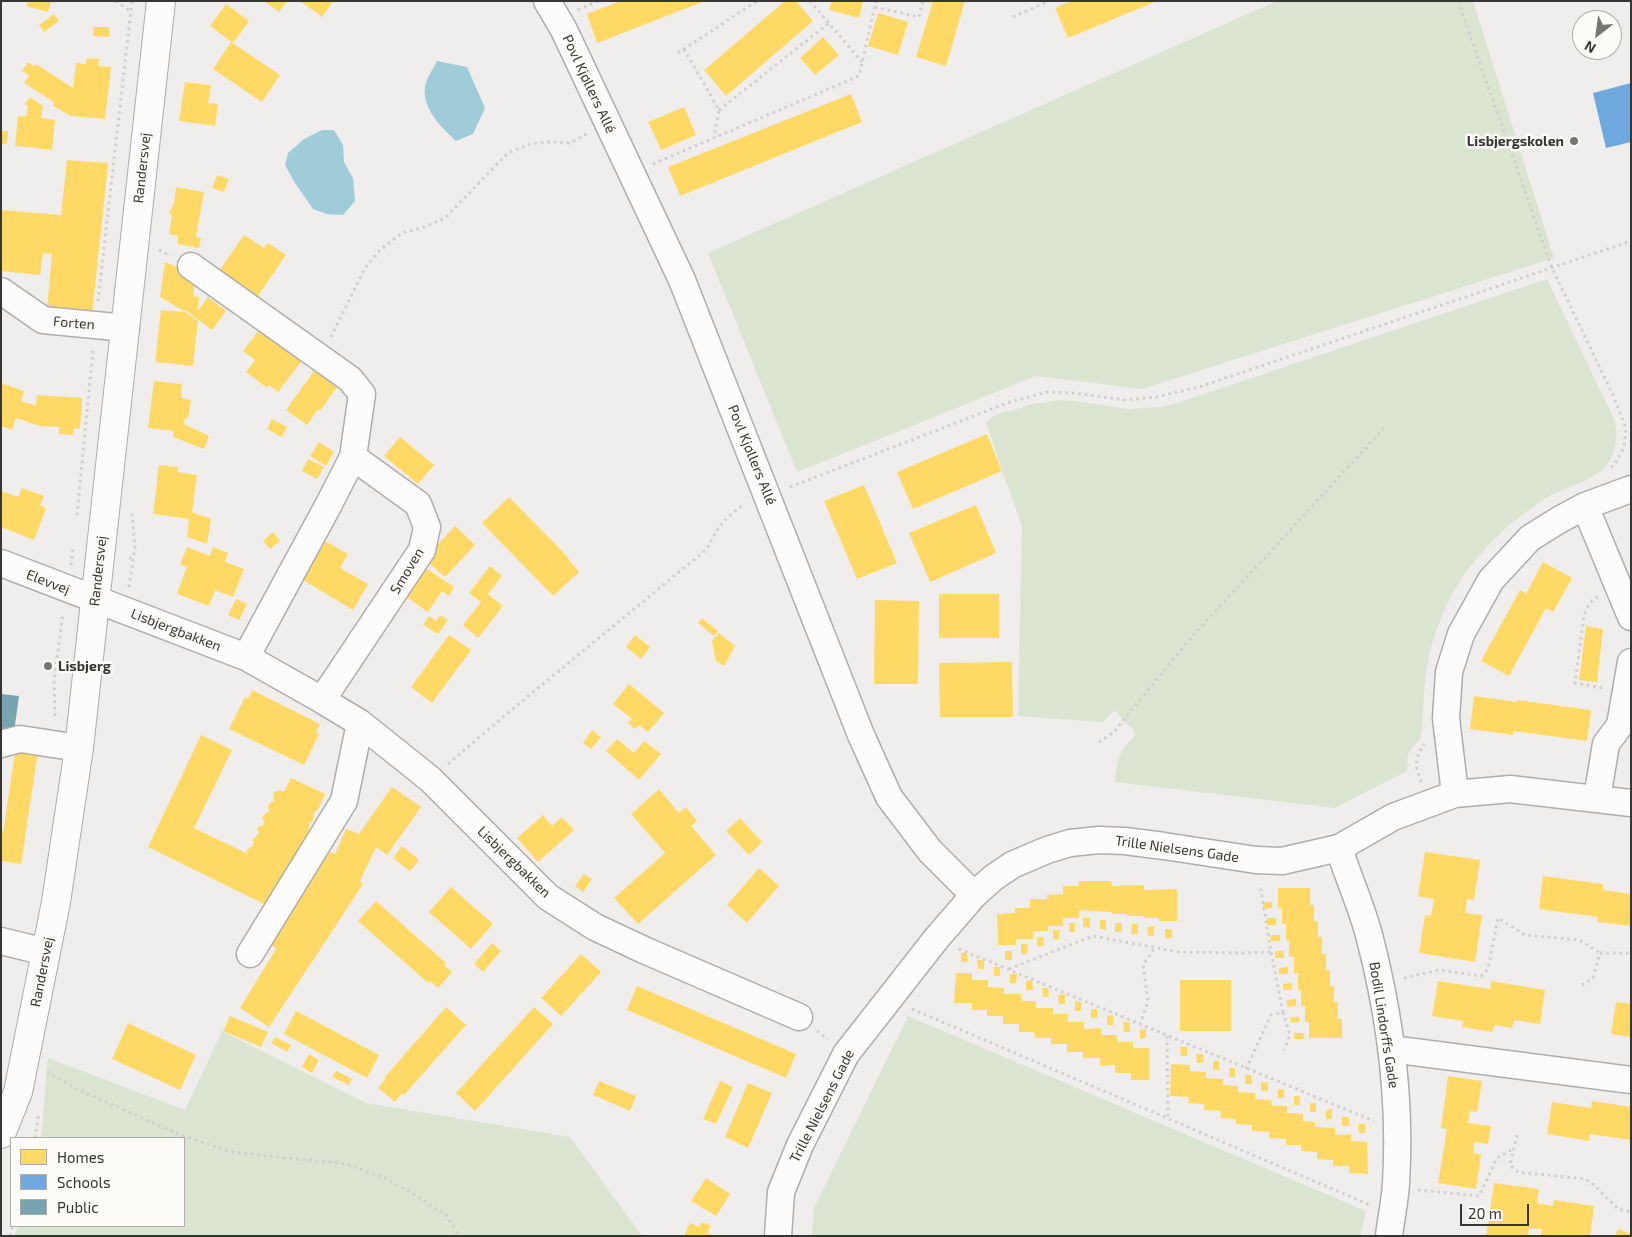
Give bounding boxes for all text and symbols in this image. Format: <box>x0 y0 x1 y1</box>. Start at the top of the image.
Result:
north arrow <box>1572 10 1622 60</box>
street label: Povl Kjøllers Allé <box>559 32 619 136</box>
text: N <box>1581 38 1598 57</box>
street label: Randersvej <box>130 132 154 204</box>
place label: Lisbjergskolen <box>1467 133 1564 149</box>
marker: Lisbjergskolen <box>1568 135 1580 147</box>
street label: Forten <box>52 313 96 333</box>
street label: Povl Kjøllers Allé <box>724 402 780 508</box>
street label: Randersvej <box>86 535 110 607</box>
street label: Smoven <box>387 545 427 597</box>
street label: Elevvej <box>24 566 72 598</box>
street label: Lisbjergbakken <box>128 605 224 655</box>
place label: Lisbjerg <box>58 658 111 674</box>
marker: Lisbjerg <box>42 660 54 672</box>
street label: Lisbjergbakken <box>474 823 554 901</box>
street label: Trille Nielsens Gade <box>1114 832 1240 866</box>
street label: Randersvej <box>27 936 57 1008</box>
street label: Bodil Lindorffs Gade <box>1366 960 1402 1090</box>
street label: Trille Nielsens Gade <box>786 1047 858 1165</box>
legend <box>10 1137 185 1227</box>
text: Homes <box>57 1148 104 1166</box>
text: Schools <box>57 1173 111 1191</box>
scale bar <box>1462 1194 1531 1226</box>
text: Public <box>57 1198 98 1216</box>
text: 20 m <box>1468 1204 1502 1222</box>

